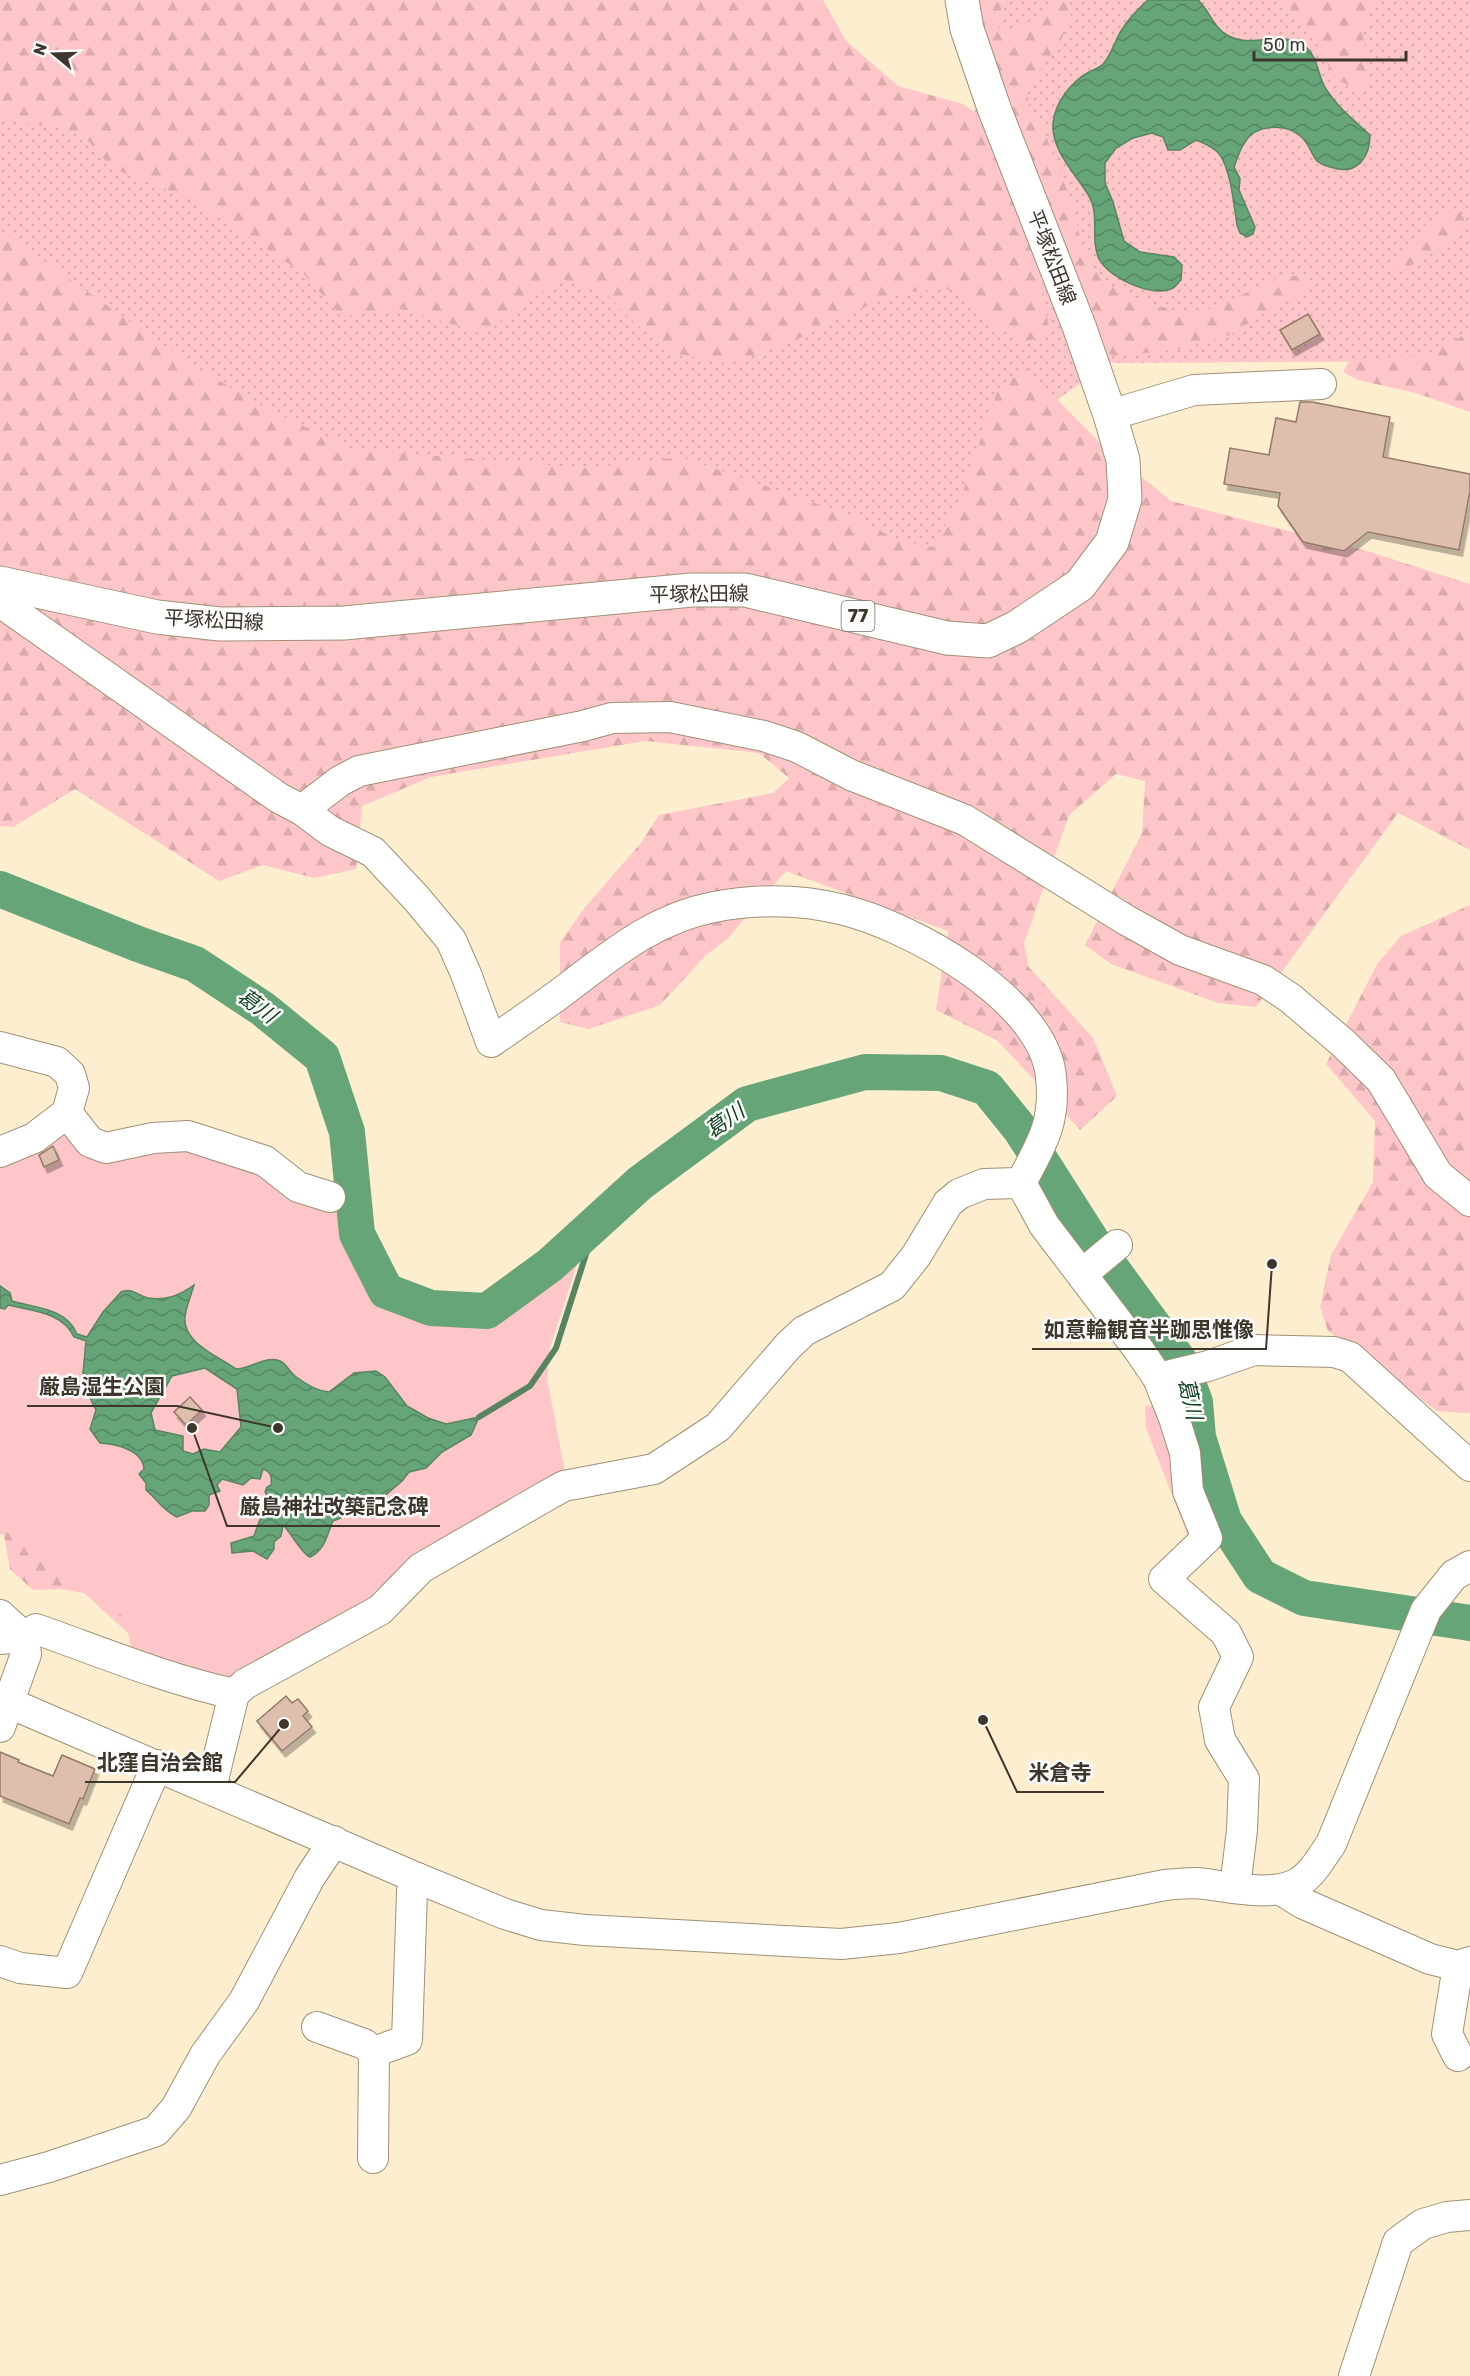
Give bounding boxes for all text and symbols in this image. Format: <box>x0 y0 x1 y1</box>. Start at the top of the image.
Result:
north arrow <box>24 24 84 84</box>
scale bar <box>1254 24 1406 62</box>
text: 50 m <box>1263 34 1306 56</box>
text: N <box>29 41 51 58</box>
street label: 平塚松田線 <box>1023 206 1081 308</box>
street label: 平塚松田線 <box>649 581 749 607</box>
road number: 77 <box>842 601 874 631</box>
street label: 平塚松田線 <box>163 605 265 635</box>
water label: 葛川 <box>233 983 283 1029</box>
water label: 葛川 <box>700 1097 751 1143</box>
callout: 如意輪観音半跏思惟像 <box>1032 1310 1266 1349</box>
text: 如意輪観音半跏思惟像 <box>1044 1317 1254 1342</box>
callout: 厳島湿生公園 <box>27 1367 177 1406</box>
text: 厳島湿生公園 <box>39 1374 165 1399</box>
water label: 葛川 <box>1174 1376 1208 1424</box>
callout: 厳島神社改築記念碑 <box>227 1487 440 1526</box>
text: 厳島神社改築記念碑 <box>240 1494 429 1519</box>
callout: 北窪自治会館 <box>85 1743 235 1782</box>
text: 北窪自治会館 <box>97 1750 223 1775</box>
callout: 米倉寺 <box>1017 1753 1104 1792</box>
text: 米倉寺 <box>1029 1760 1092 1785</box>

